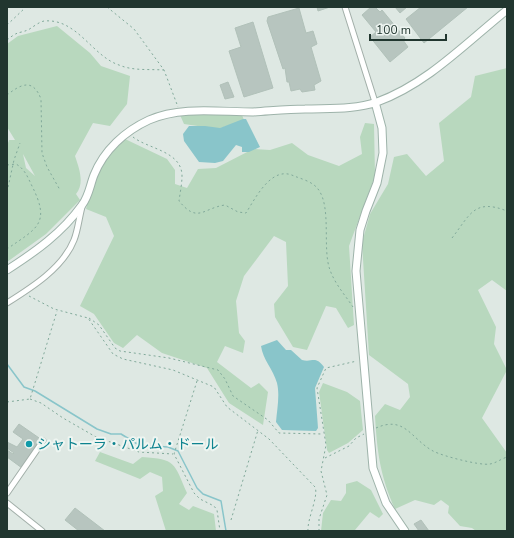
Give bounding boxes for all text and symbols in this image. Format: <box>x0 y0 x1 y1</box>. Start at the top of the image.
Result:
scale bar <box>370 16 446 42</box>
text: 100 m <box>376 22 411 38</box>
place label: シャトーラ・パルム・ドール <box>37 435 219 454</box>
marker: シャトーラ・パルム・ドール <box>24 439 34 449</box>

